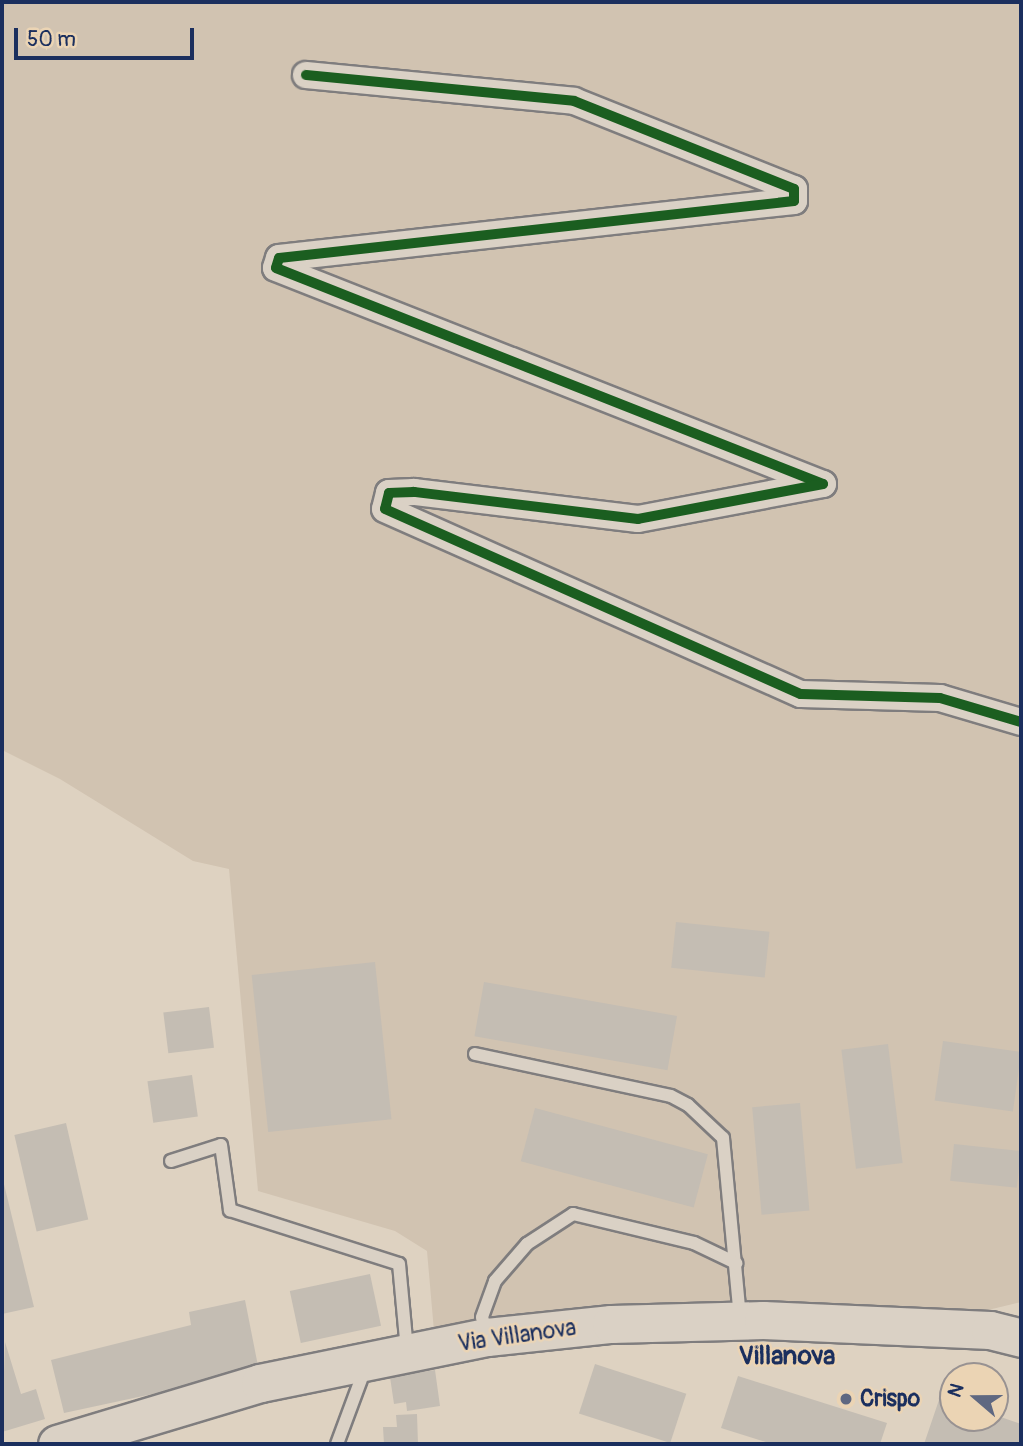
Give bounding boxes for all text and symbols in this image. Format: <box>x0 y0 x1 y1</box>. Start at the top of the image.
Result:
scale bar <box>18 14 198 58</box>
text: 50 m <box>27 26 76 53</box>
street label: Via Villanova <box>456 1314 578 1358</box>
district label: Villanova <box>739 1341 835 1373</box>
north arrow <box>939 1362 1009 1432</box>
text: N <box>943 1380 970 1401</box>
place label: Crispo <box>860 1385 920 1413</box>
marker: Crispo <box>838 1391 854 1407</box>

